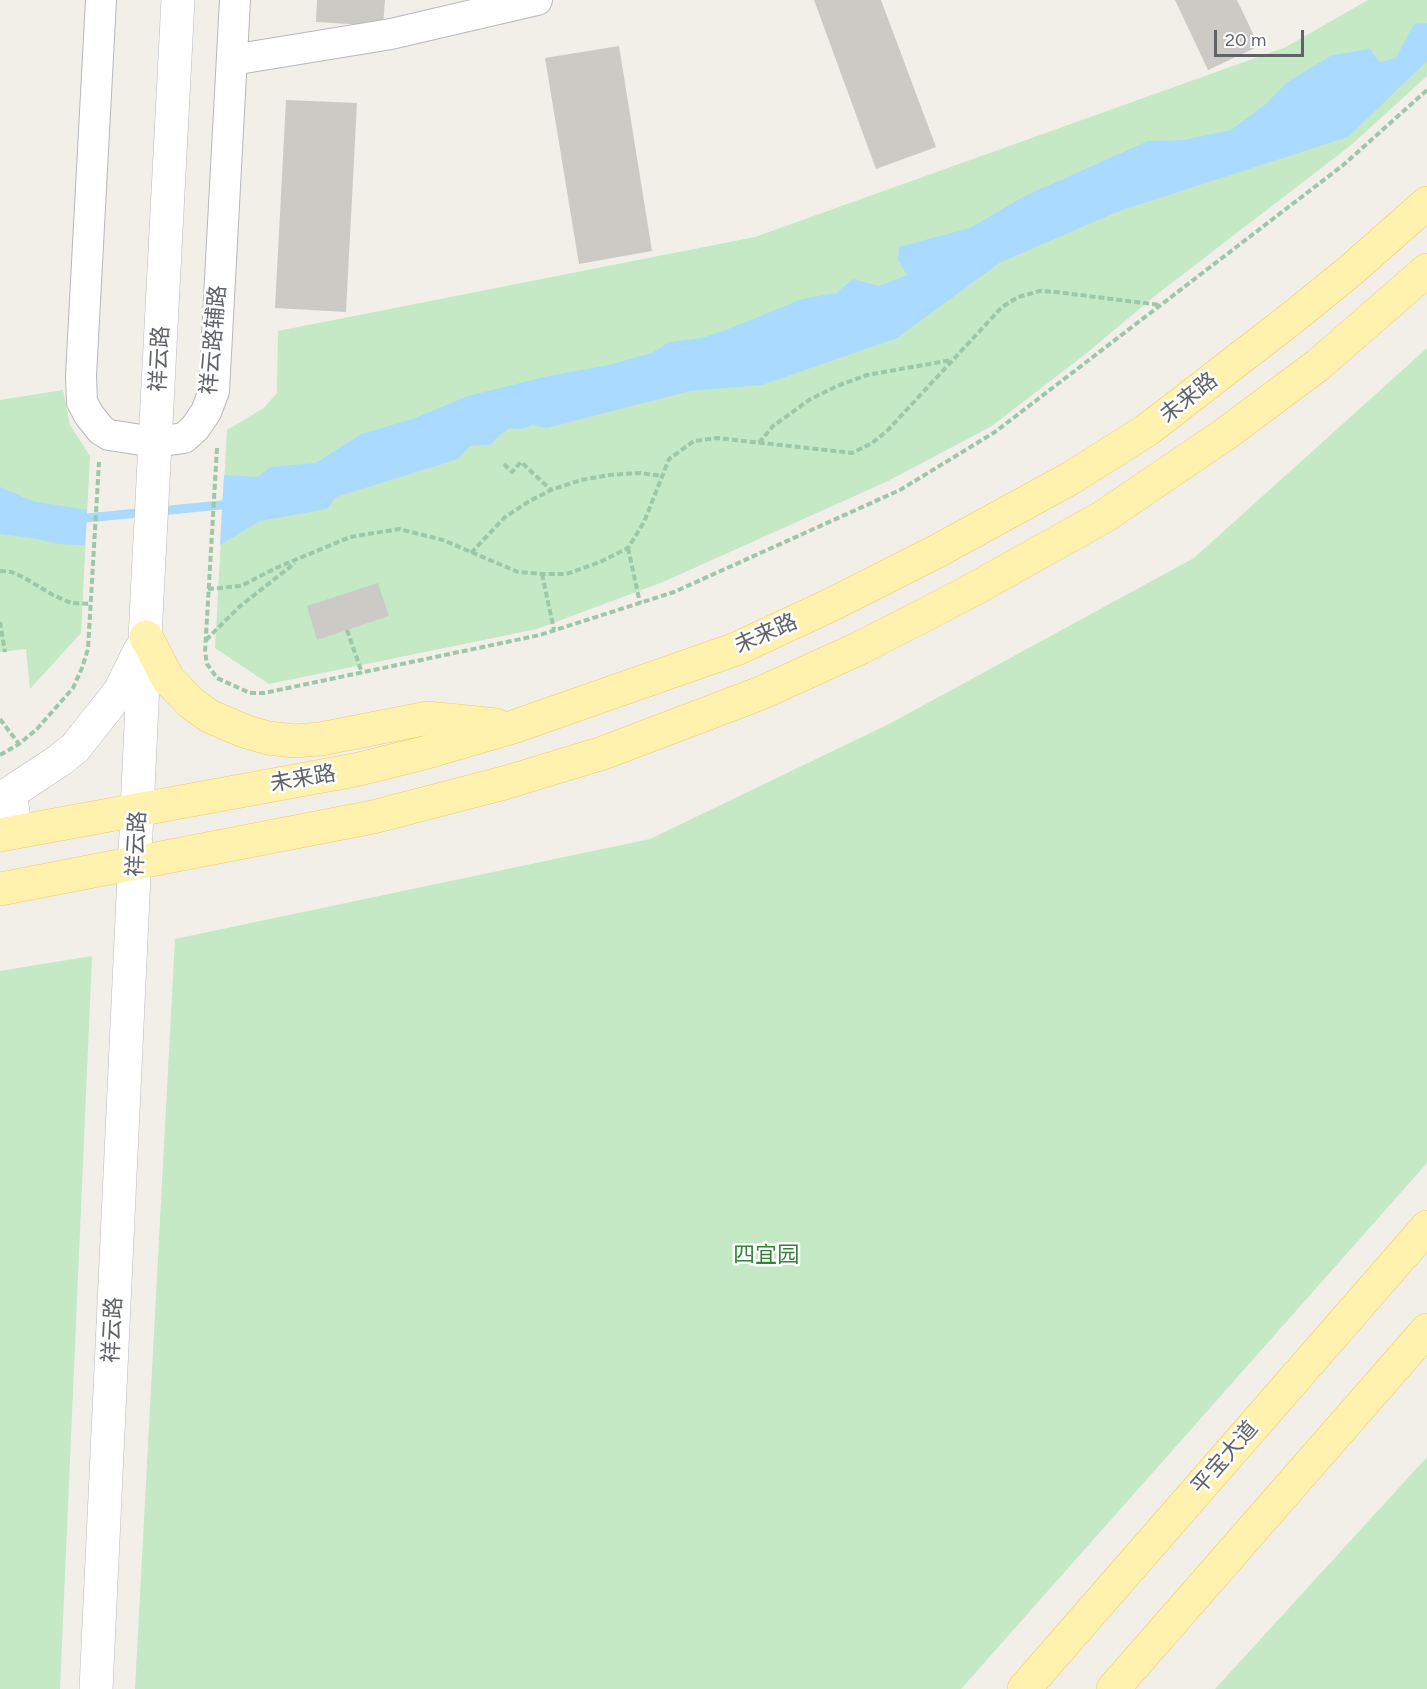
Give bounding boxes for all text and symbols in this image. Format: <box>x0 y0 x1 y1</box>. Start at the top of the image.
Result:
scale bar <box>1217 18 1307 56</box>
text: 20 m <box>1225 29 1266 51</box>
street label: 祥云路辅路 <box>196 284 232 396</box>
street label: 祥云路 <box>145 325 175 393</box>
street label: 未来路 <box>1155 367 1223 429</box>
street label: 未来路 <box>730 609 802 659</box>
street label: 未来路 <box>268 760 338 798</box>
street label: 祥云路 <box>122 810 152 878</box>
park label: 四宜园 <box>733 1243 799 1269</box>
street label: 祥云路 <box>98 1296 128 1364</box>
street label: 平宝大道 <box>1186 1416 1264 1500</box>

